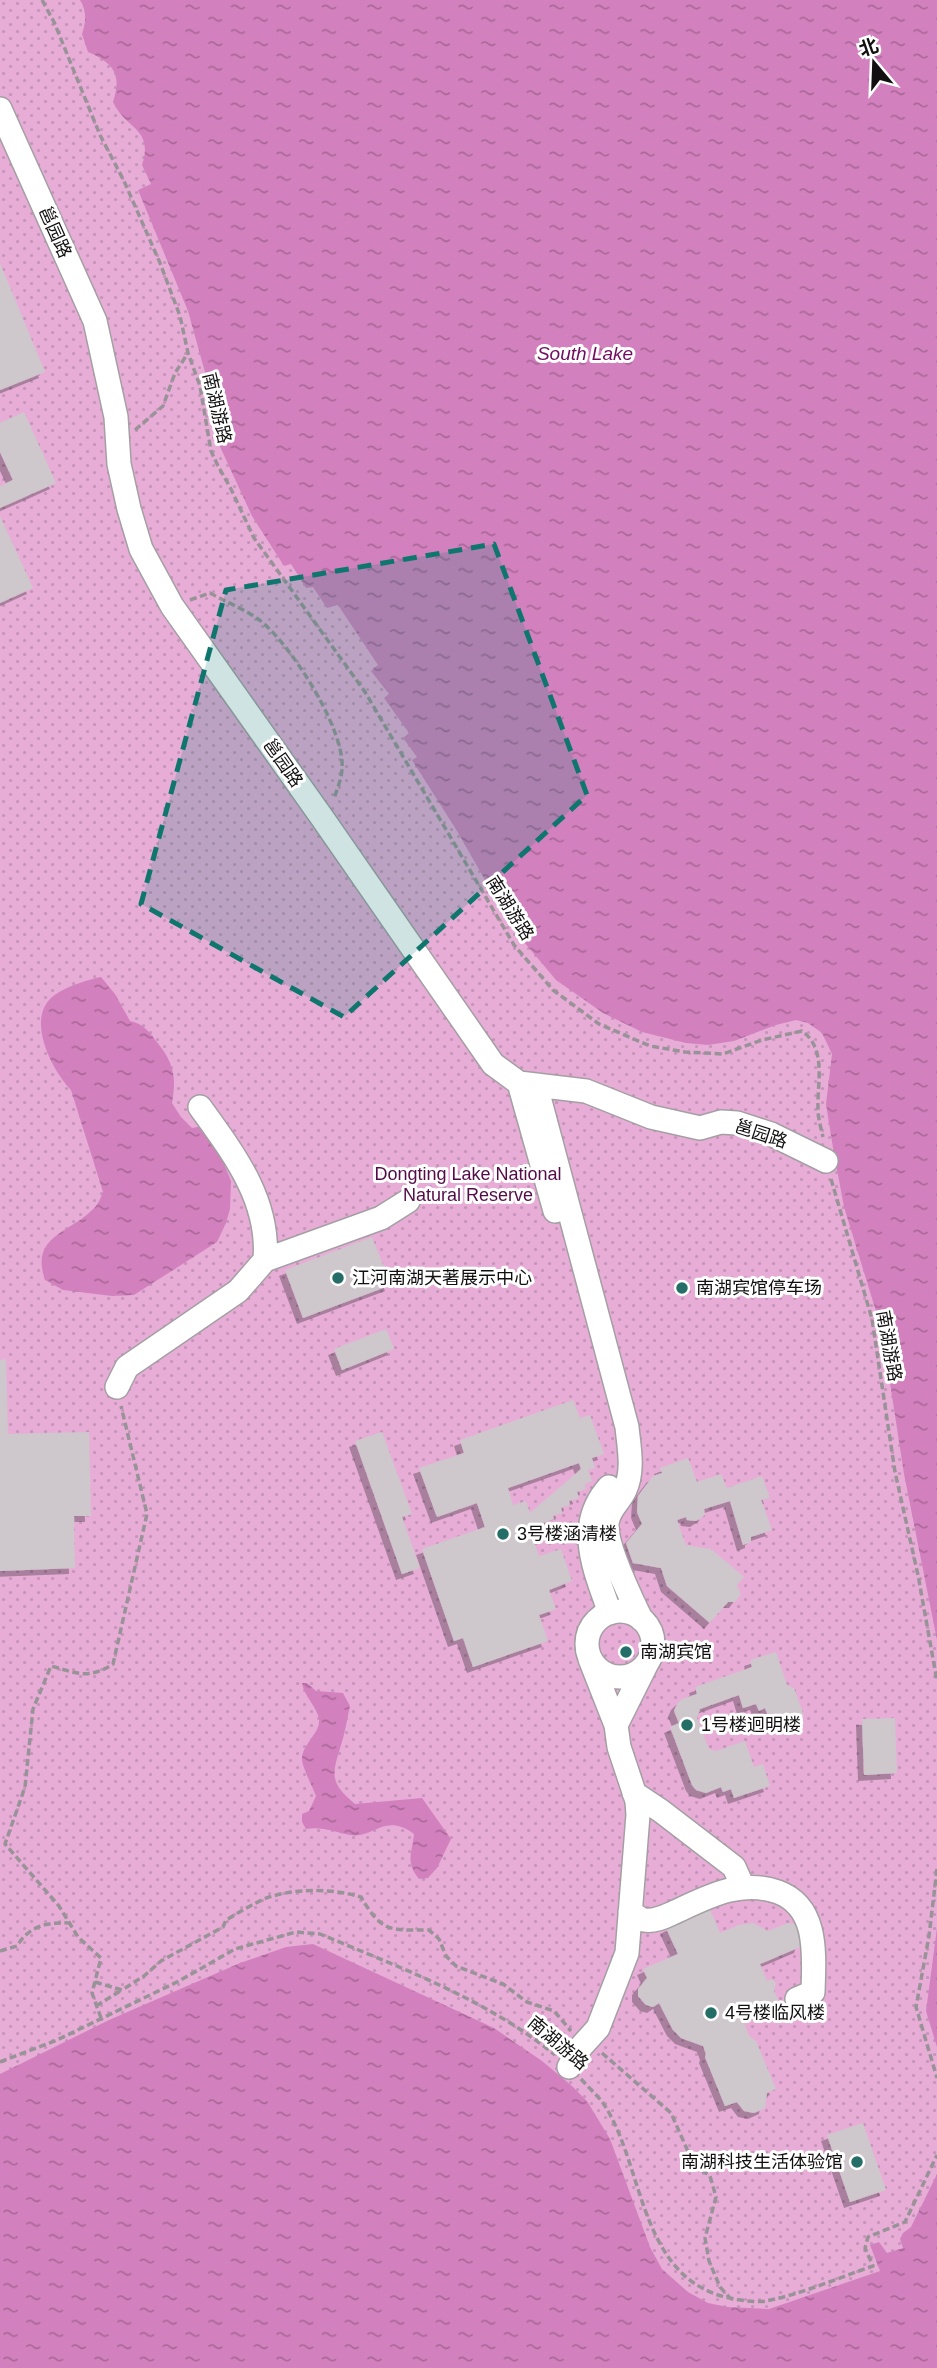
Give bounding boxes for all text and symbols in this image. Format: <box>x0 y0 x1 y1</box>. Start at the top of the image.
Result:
north arrow <box>839 28 909 98</box>
text: 北 <box>856 34 881 60</box>
street label: 邕园路 <box>35 203 75 261</box>
water label: South Lake <box>537 343 633 364</box>
street label: 南湖游路 <box>199 371 235 445</box>
street label: 邕园路 <box>259 735 307 791</box>
street label: 南湖游路 <box>482 872 538 944</box>
street label: 邕园路 <box>732 1116 790 1152</box>
park label: Dongting Lake National Natural Reserve <box>374 1164 562 1205</box>
place label: 江河南湖天著展示中心 <box>352 1268 532 1288</box>
marker: 江河南湖天著展示中心 <box>330 1270 346 1286</box>
place label: 南湖宾馆停车场 <box>696 1278 822 1298</box>
marker: 南湖宾馆停车场 <box>674 1280 690 1296</box>
street label: 南湖游路 <box>873 1309 905 1383</box>
place label: 3号楼涵清楼 <box>517 1524 617 1544</box>
marker: 3号楼涵清楼 <box>495 1526 511 1542</box>
place label: 南湖宾馆 <box>640 1642 712 1662</box>
marker: 南湖宾馆 <box>618 1644 634 1660</box>
place label: 1号楼迥明楼 <box>701 1715 801 1735</box>
marker: 1号楼迥明楼 <box>679 1717 695 1733</box>
place label: 4号楼临风楼 <box>725 2003 825 2023</box>
marker: 4号楼临风楼 <box>703 2005 719 2021</box>
street label: 南湖游路 <box>524 2012 592 2074</box>
place label: 南湖科技生活体验馆 <box>681 2152 843 2172</box>
marker: 南湖科技生活体验馆 <box>849 2154 865 2170</box>

